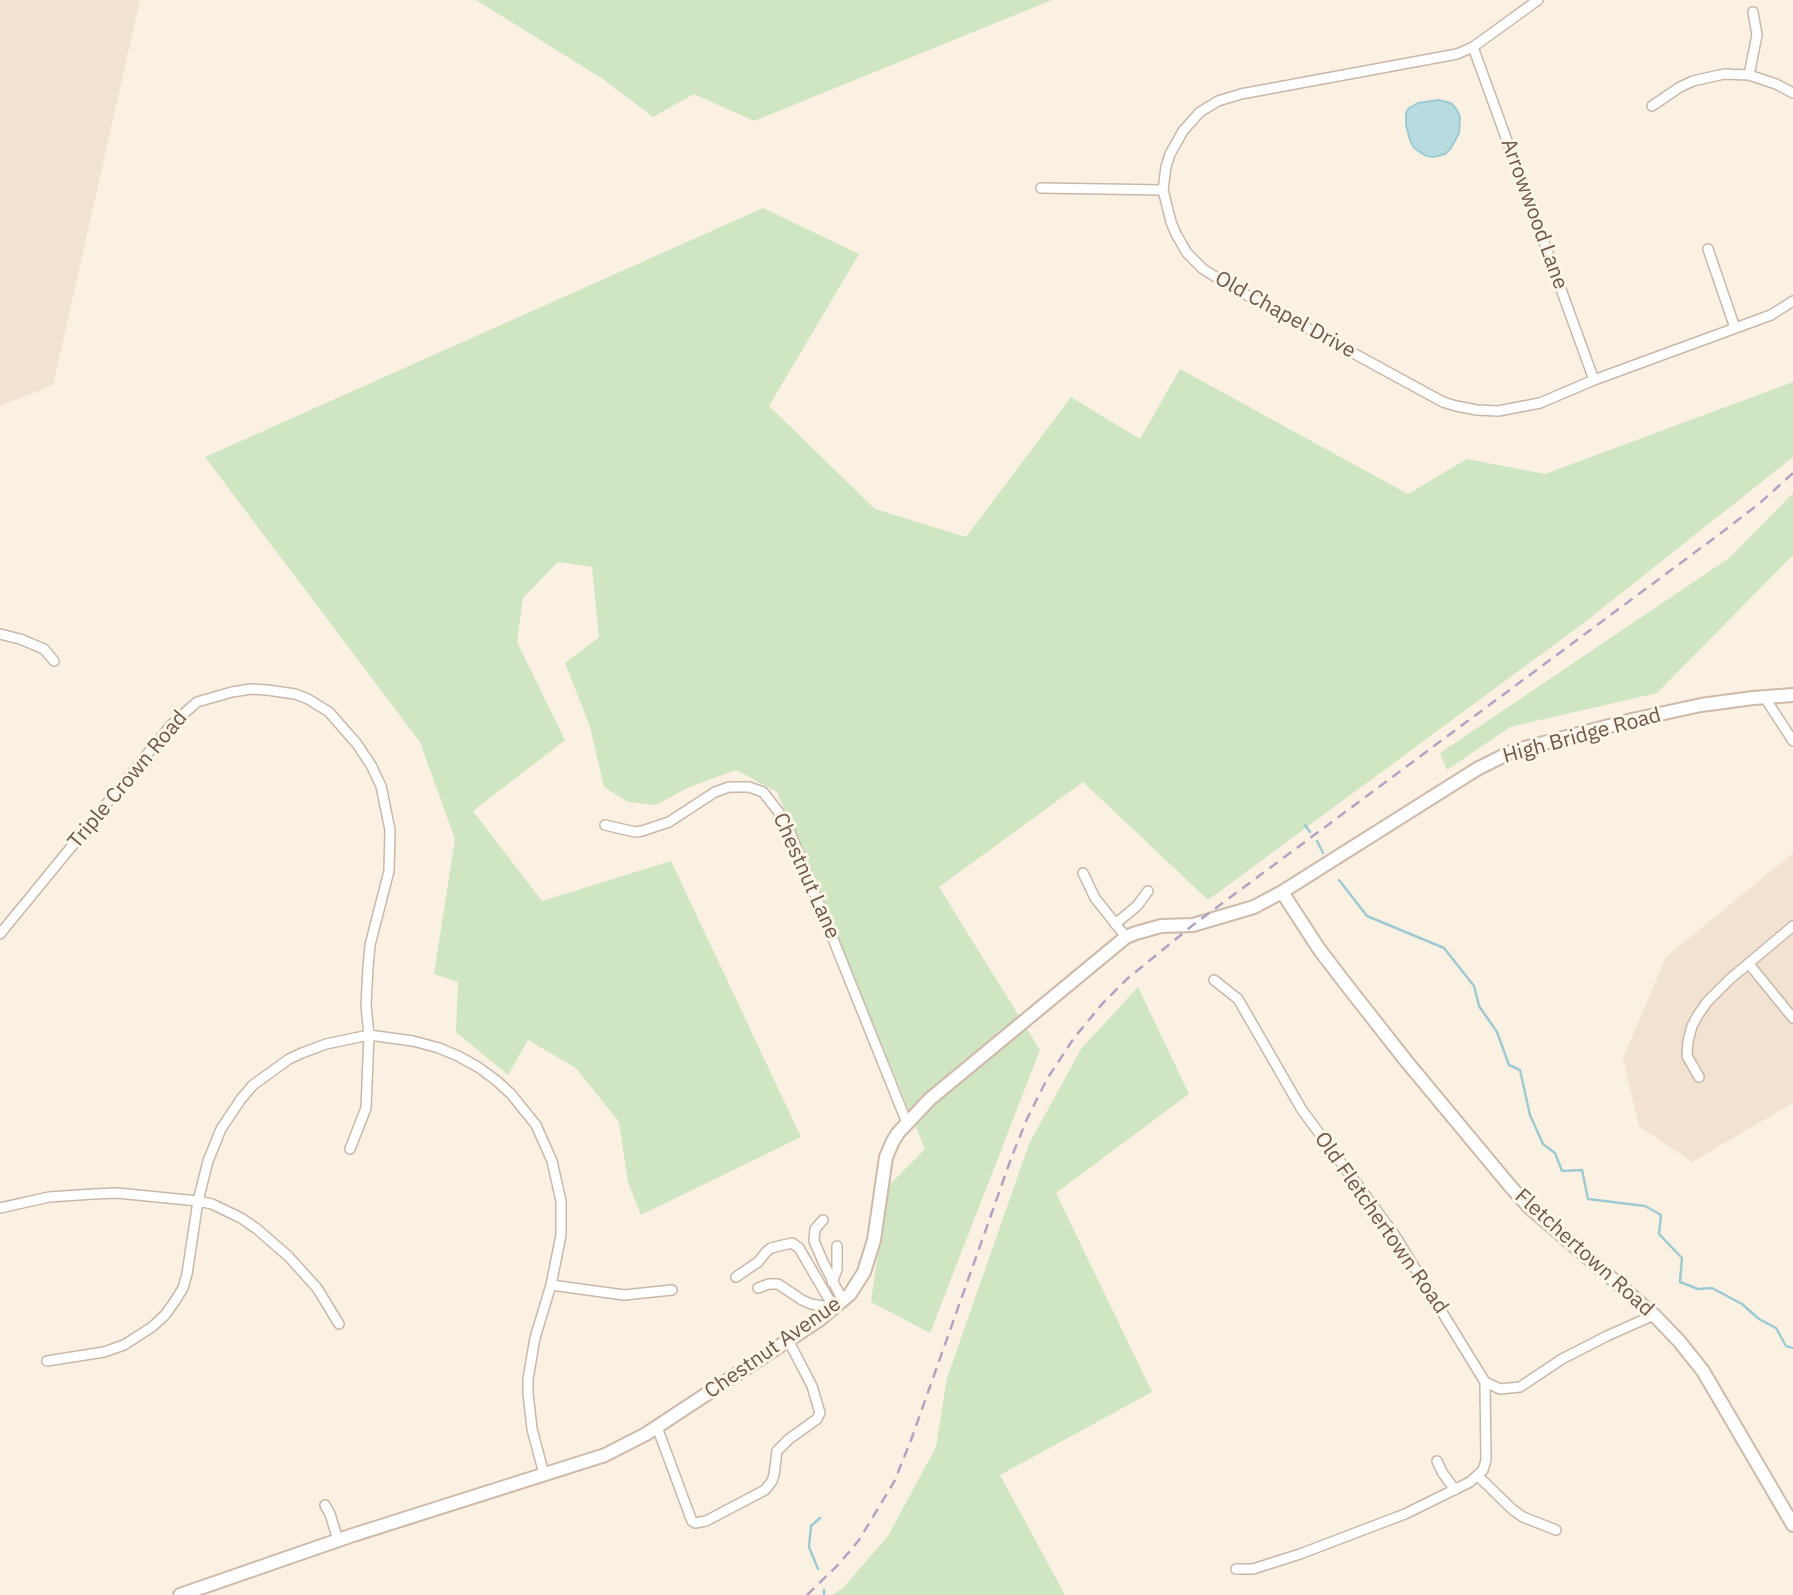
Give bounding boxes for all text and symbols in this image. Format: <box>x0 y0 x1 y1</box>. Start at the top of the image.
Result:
street label: Arrowwood Lane <box>1495 135 1573 293</box>
street label: Old Chapel Drive <box>1210 266 1360 364</box>
street label: High Bridge Road <box>1500 703 1664 769</box>
street label: Triple Crown Road <box>63 706 193 854</box>
street label: Chestnut Lane <box>767 809 845 943</box>
street label: Old Fletchertown Road <box>1309 1127 1453 1319</box>
street label: Fletchertown Road <box>1509 1184 1659 1322</box>
street label: Chestnut Avenue <box>700 1292 846 1404</box>

